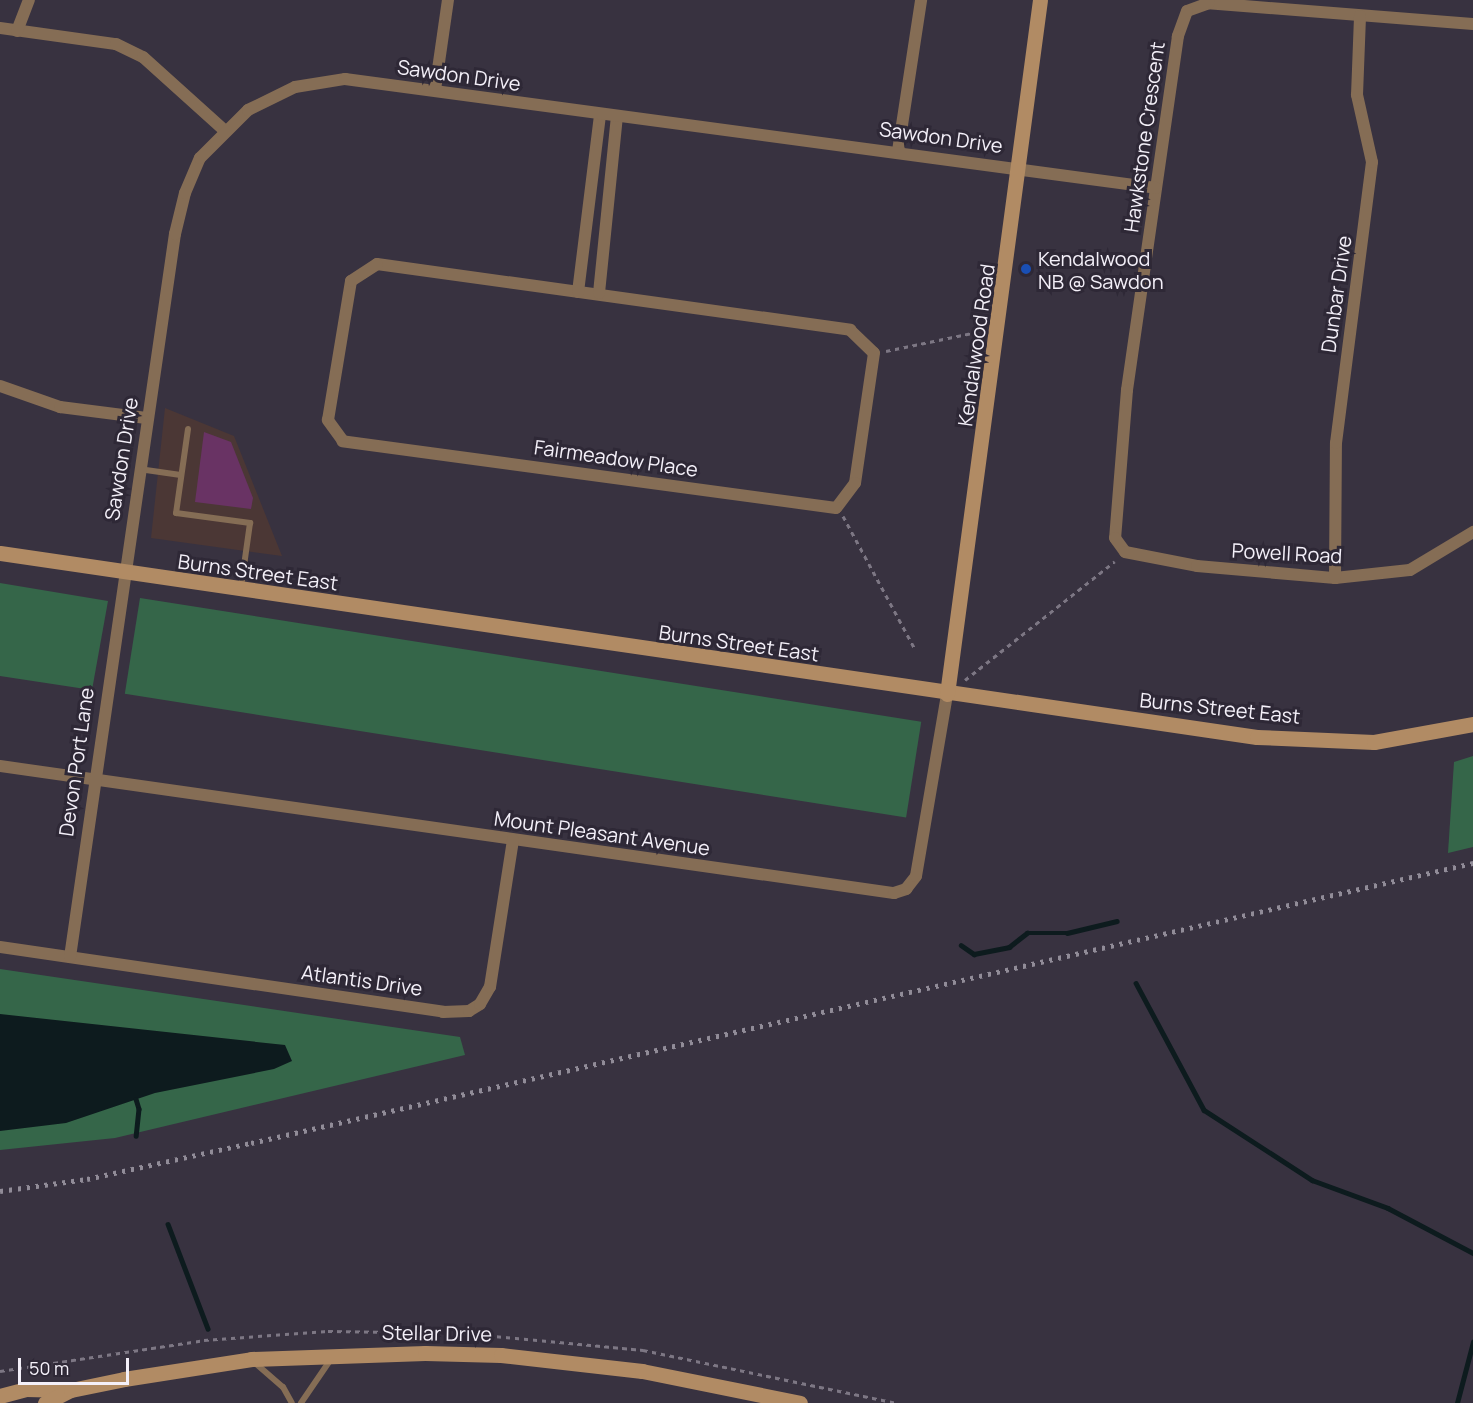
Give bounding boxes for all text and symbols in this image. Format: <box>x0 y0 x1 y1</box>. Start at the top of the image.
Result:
street label: Hawkstone Crescent <box>1119 40 1169 234</box>
street label: Sawdon Drive <box>396 54 522 96</box>
street label: Sawdon Drive <box>878 116 1004 158</box>
street label: Dunbar Drive <box>1316 234 1356 354</box>
place label: Kendalwood NB @ Sawdon <box>1038 246 1164 293</box>
street label: Kendalwood Road <box>953 262 999 428</box>
marker: Kendalwood NB @ Sawdon <box>1019 262 1033 276</box>
street label: Sawdon Drive <box>99 396 143 522</box>
street label: Fairmeadow Place <box>533 435 699 481</box>
street label: Powell Road <box>1231 538 1343 568</box>
street label: Burns Street East <box>176 549 340 595</box>
street label: Burns Street East <box>657 620 821 666</box>
street label: Devon Port Lane <box>54 686 98 838</box>
street label: Burns Street East <box>1138 688 1302 728</box>
street label: Mount Pleasant Avenue <box>493 806 711 860</box>
street label: Atlantis Drive <box>300 960 424 1000</box>
street label: Stellar Drive <box>382 1320 492 1346</box>
scale bar <box>21 1346 132 1384</box>
text: 50 m <box>29 1356 69 1380</box>

